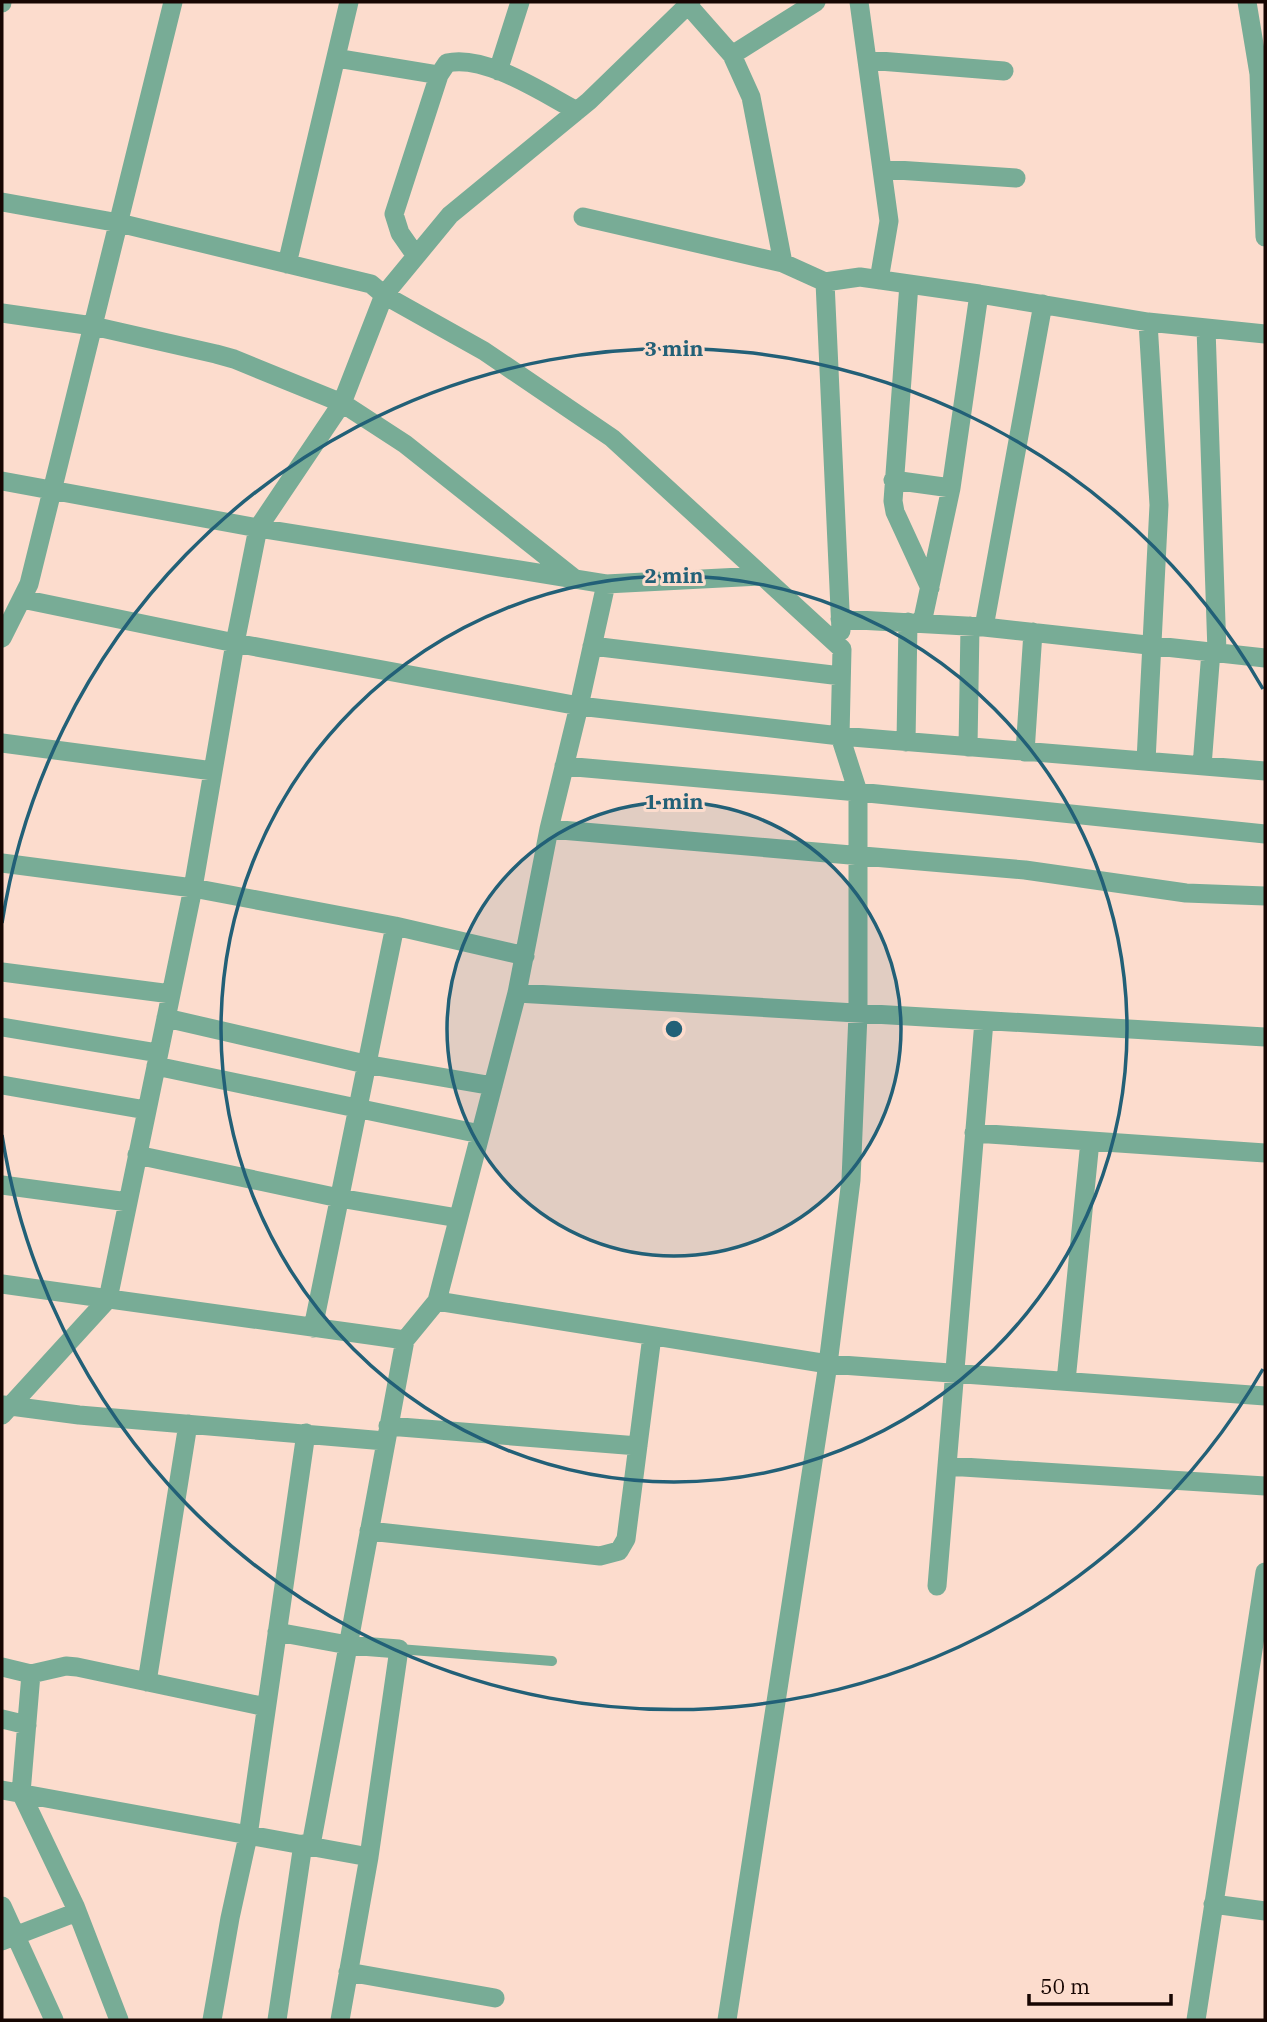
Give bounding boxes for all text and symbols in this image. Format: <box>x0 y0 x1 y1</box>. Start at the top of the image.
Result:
text: 3 min <box>645 334 703 362</box>
text: 2 min <box>645 561 703 589</box>
text: 1 min <box>645 787 703 815</box>
centre of rings <box>662 1017 686 1041</box>
scale bar <box>1029 1962 1171 2006</box>
text: 50 m <box>1040 1972 1090 2000</box>

